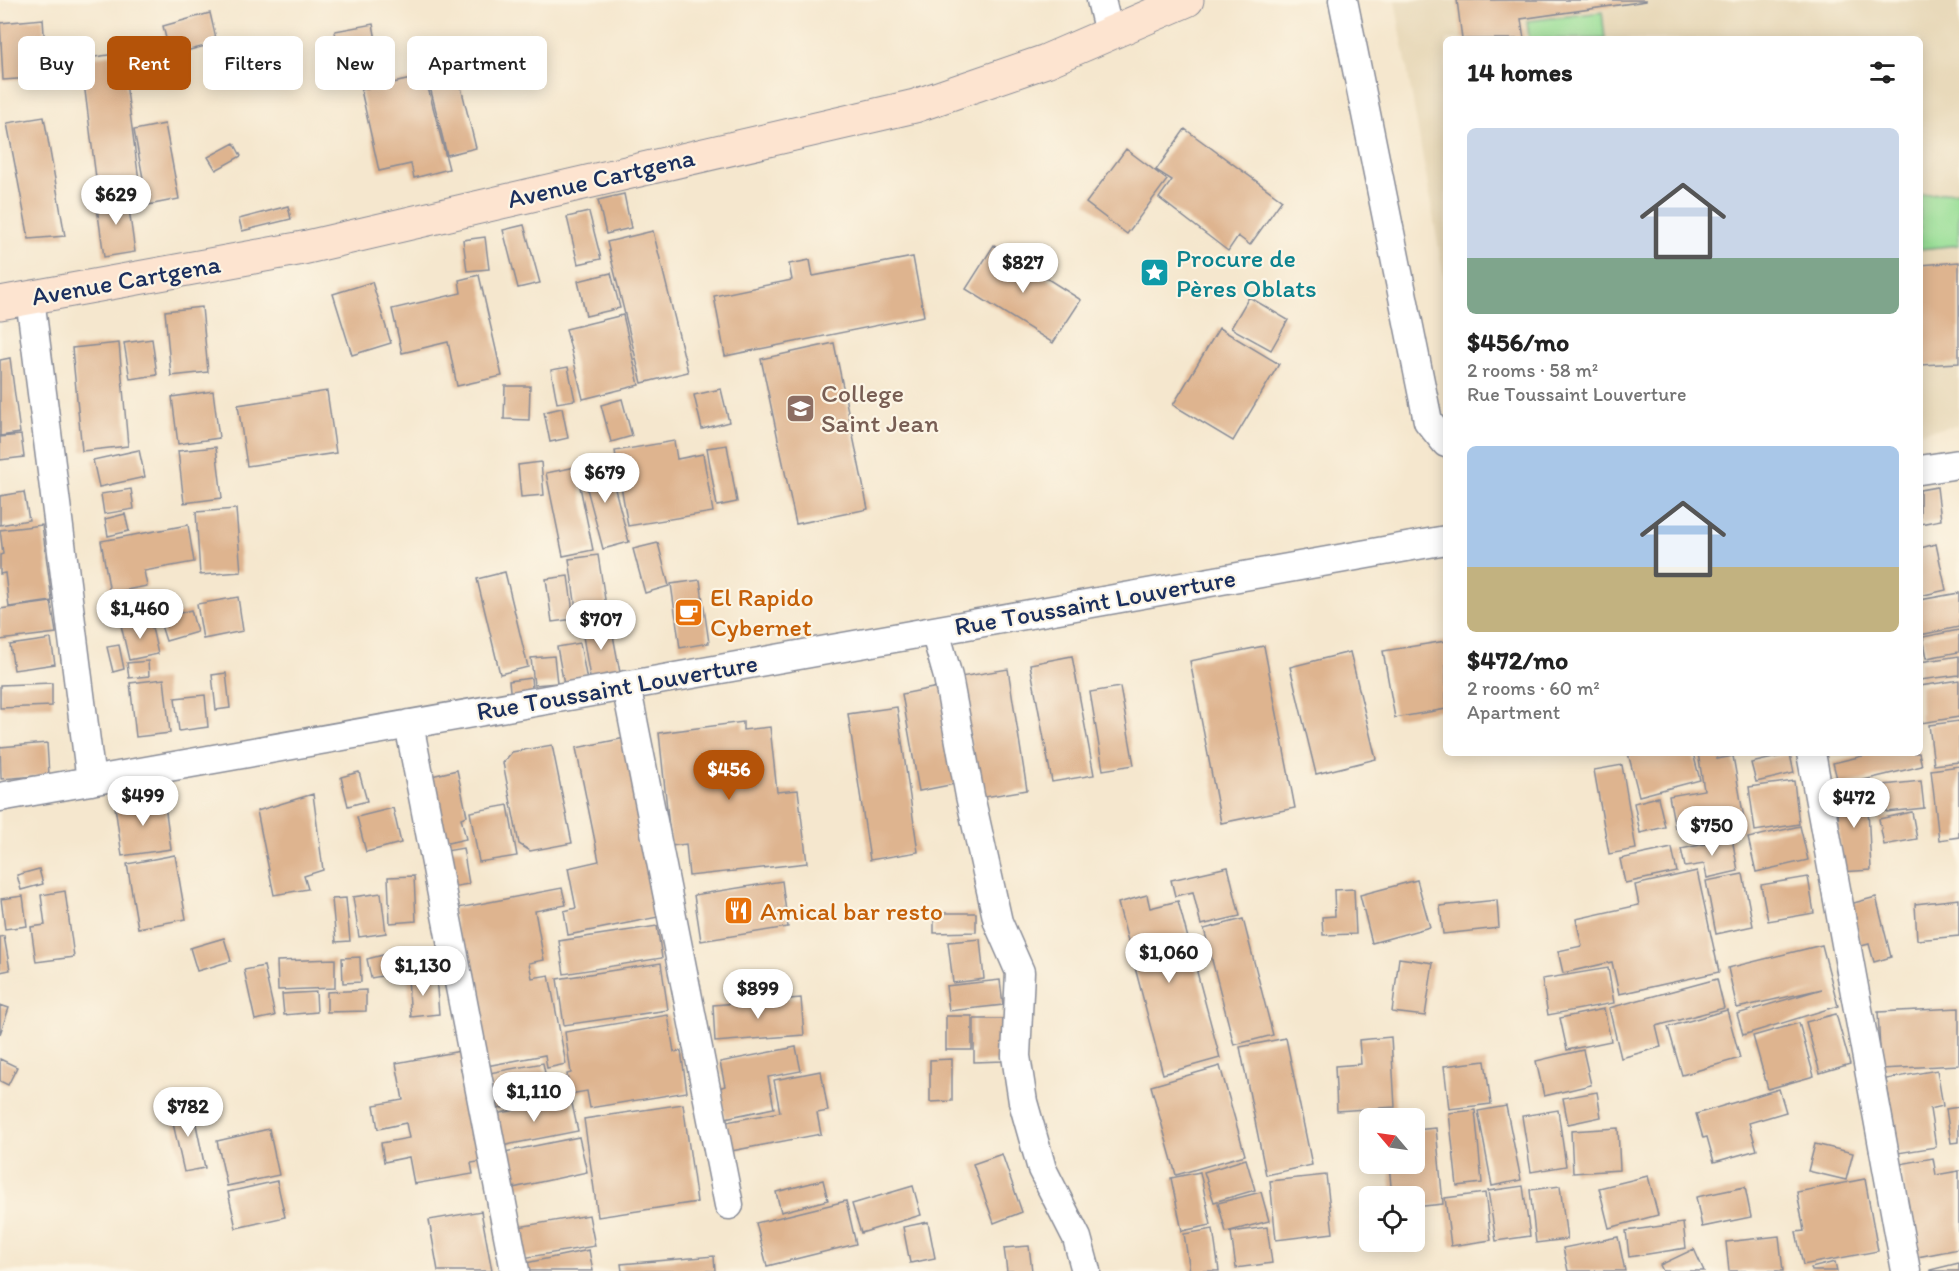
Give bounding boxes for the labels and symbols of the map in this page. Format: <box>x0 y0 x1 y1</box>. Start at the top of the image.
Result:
street label: Avenue Cartgena <box>504 141 698 215</box>
pin: $629 <box>80 175 152 226</box>
place label: Procure de Pères Oblats <box>1176 242 1317 304</box>
pin: $827 <box>987 243 1059 294</box>
street label: Avenue Cartgena <box>29 248 223 312</box>
place icon: Procure de Pères Oblats <box>1139 257 1171 289</box>
place label: College Saint Jean <box>821 377 939 439</box>
school or university icon: College Saint Jean <box>784 392 816 424</box>
pin: $679 <box>569 453 641 504</box>
street label: Rue Toussaint Louverture <box>952 561 1238 643</box>
place label: El Rapido Cybernet <box>710 581 814 643</box>
pin: $1,460 <box>91 589 189 640</box>
cafe icon: El Rapido Cybernet <box>673 596 705 628</box>
pin: $707 <box>565 600 637 651</box>
street label: Rue Toussaint Louverture <box>474 646 760 728</box>
pin: $456 <box>693 750 765 801</box>
pin: $499 <box>107 776 179 827</box>
pin: $472 <box>1818 778 1890 829</box>
pin: $750 <box>1676 806 1748 857</box>
restaurant icon: Amical bar resto <box>723 895 755 927</box>
place label: Amical bar resto <box>760 895 943 927</box>
pin: $1,060 <box>1120 933 1218 984</box>
pin: $1,130 <box>374 946 472 997</box>
pin: $899 <box>722 969 794 1020</box>
pin: $1,110 <box>485 1072 583 1123</box>
pin: $782 <box>152 1087 224 1138</box>
north arrow <box>1359 1108 1425 1174</box>

